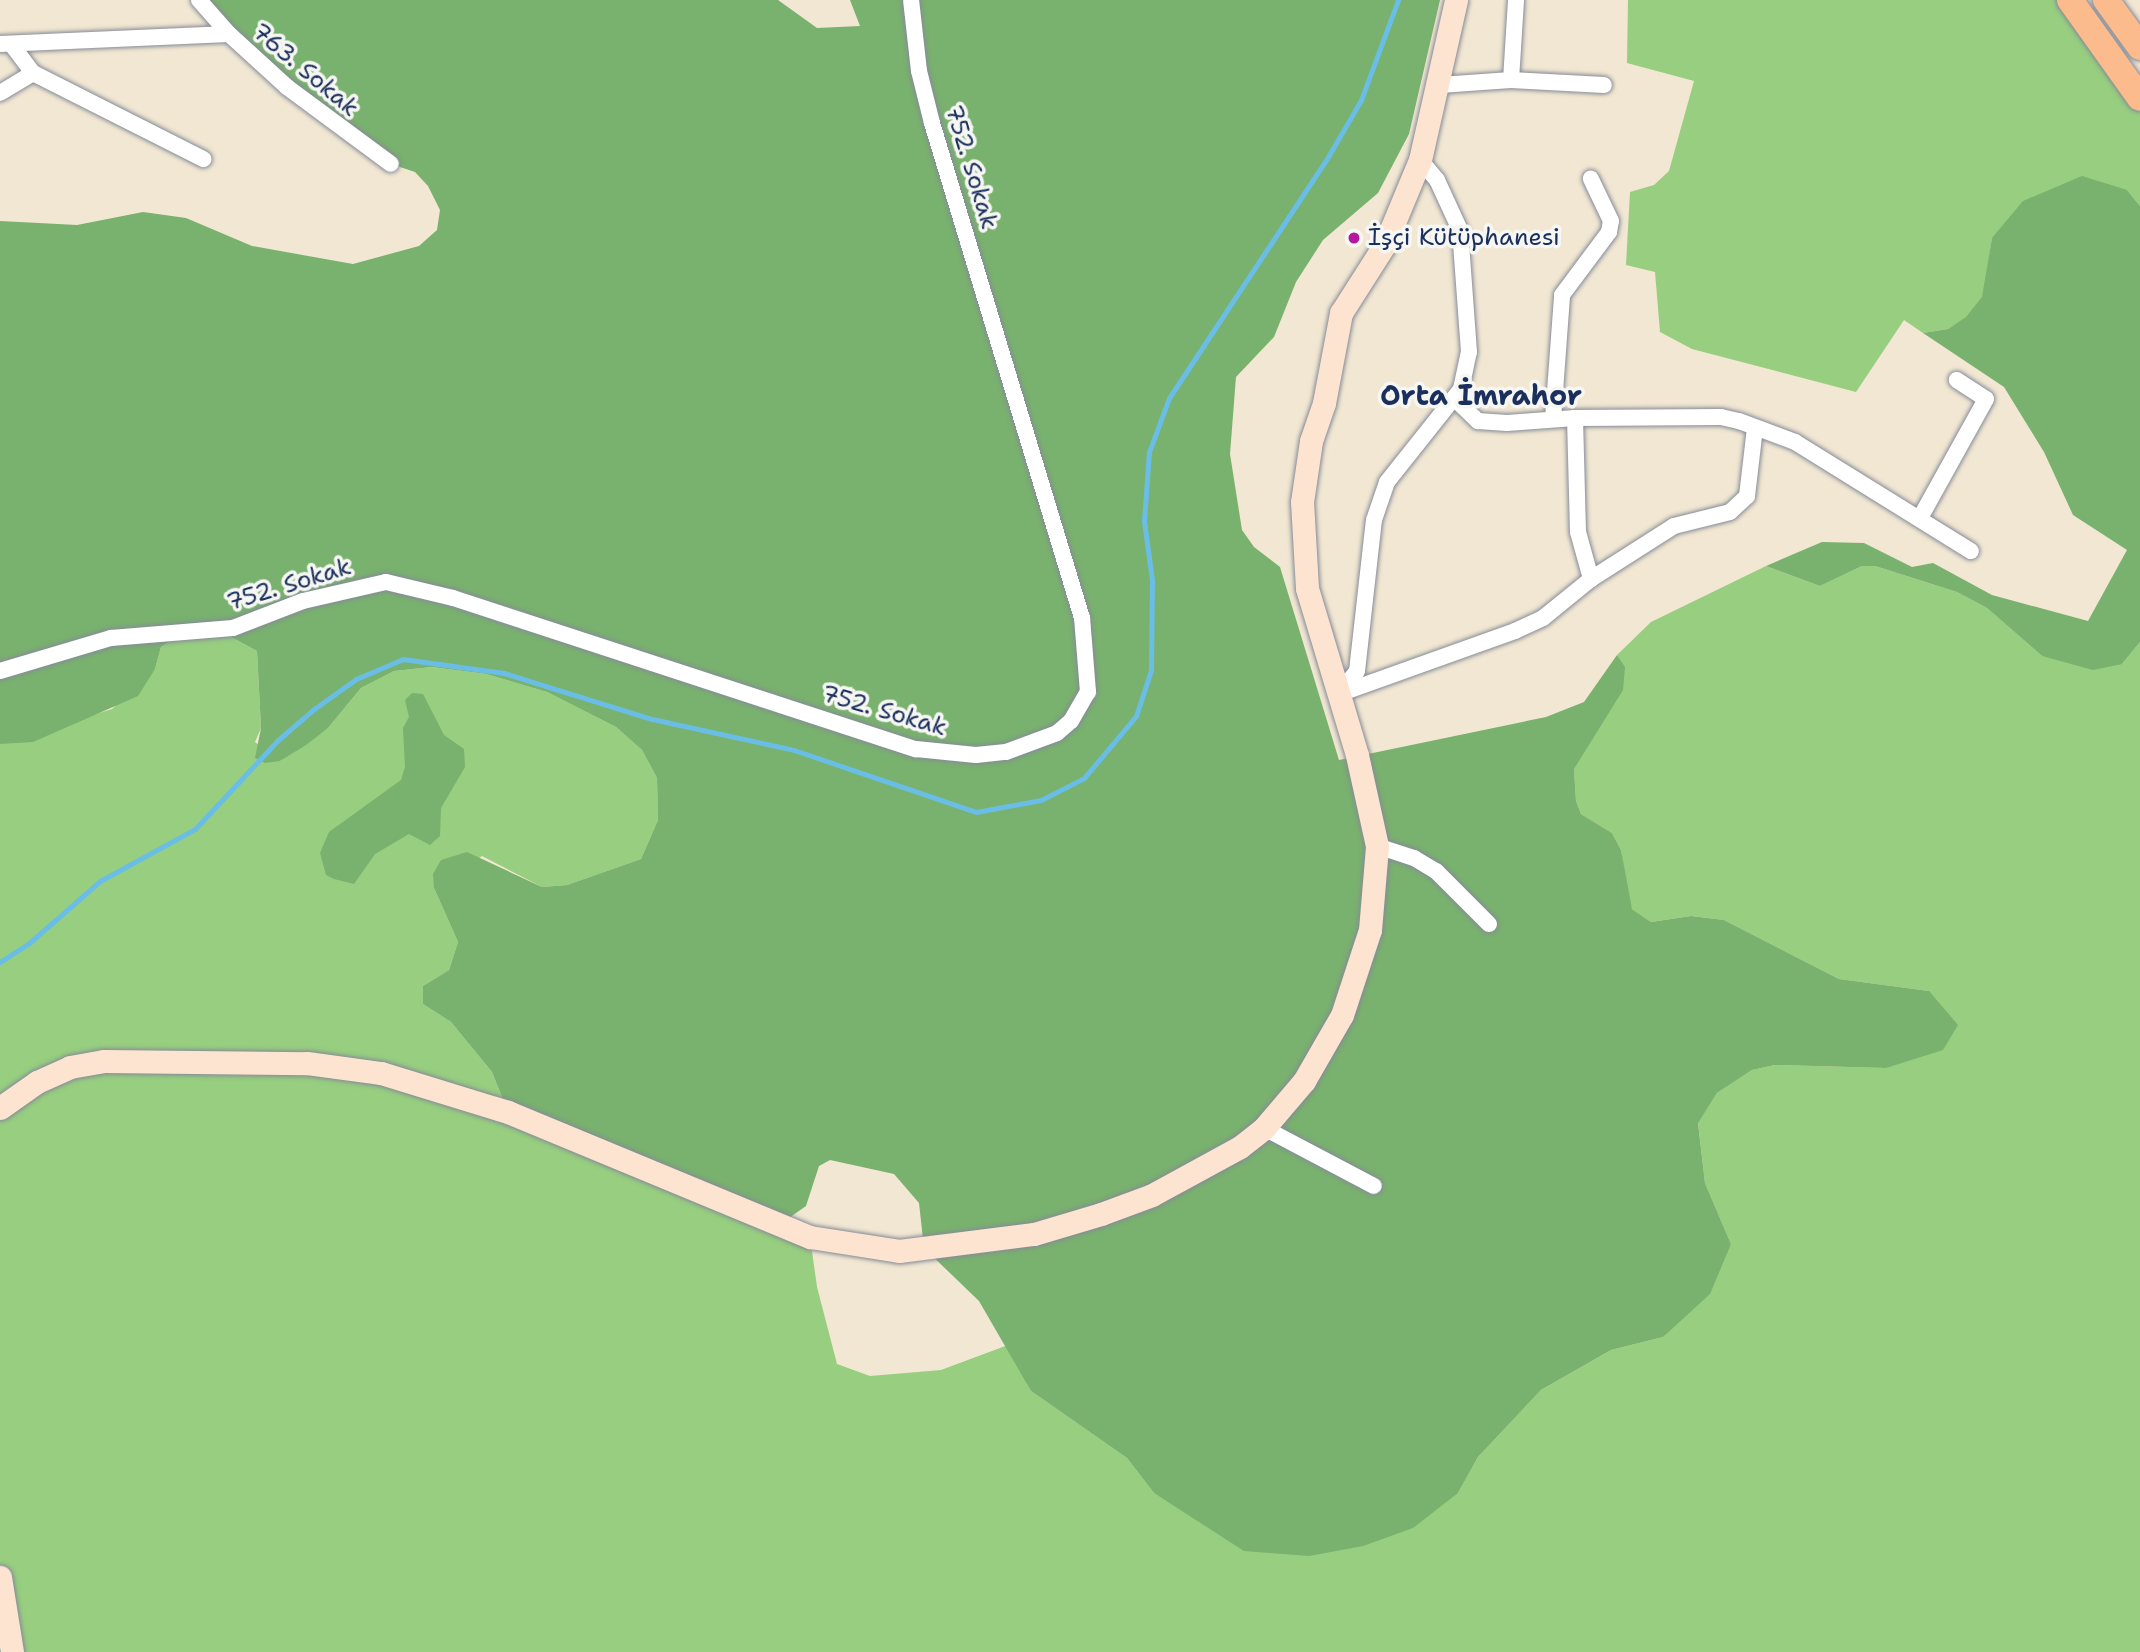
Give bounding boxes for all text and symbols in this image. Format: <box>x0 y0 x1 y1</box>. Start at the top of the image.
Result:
street label: 763. Sokak <box>246 17 364 123</box>
street label: 752. Sokak <box>938 101 1004 233</box>
place label: İşçi Kütüphanesi <box>1368 224 1560 252</box>
marker: İşçi Kütüphanesi <box>1346 230 1362 246</box>
district label: Orta İmrahor <box>1380 378 1582 412</box>
street label: 752. Sokak <box>223 552 355 618</box>
street label: 752. Sokak <box>818 679 950 743</box>

